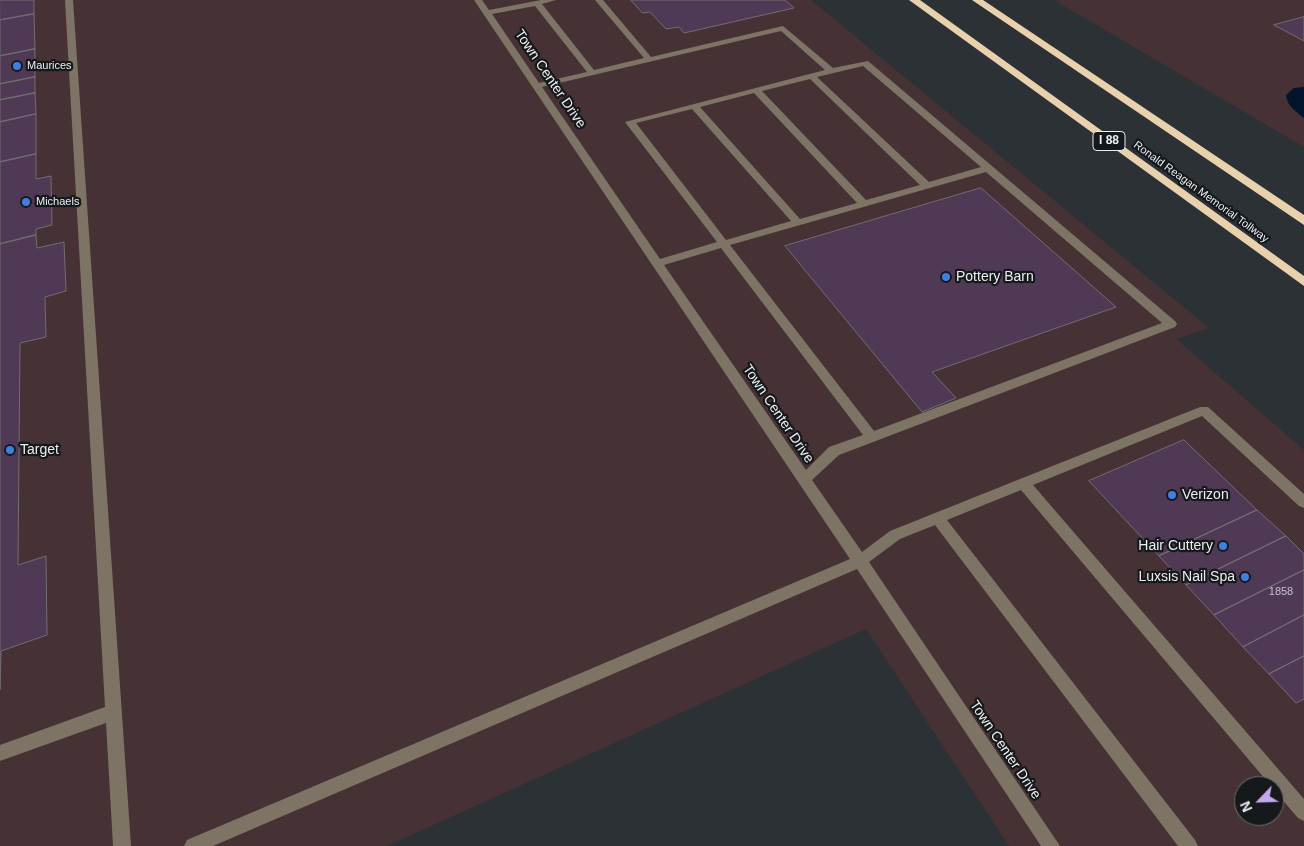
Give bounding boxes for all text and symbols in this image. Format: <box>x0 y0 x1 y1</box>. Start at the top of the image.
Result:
street label: Town Center Drive <box>511 27 589 131</box>
place label: Maurices <box>27 59 72 73</box>
marker: Maurices <box>11 60 23 72</box>
road number: I 88 <box>1093 132 1125 150</box>
street label: Ronald Reagan Memorial Tollway <box>1131 139 1271 245</box>
place label: Michaels <box>36 195 79 209</box>
marker: Michaels <box>20 196 32 208</box>
place label: Pottery Barn <box>956 269 1034 285</box>
marker: Pottery Barn <box>940 271 952 283</box>
street label: Town Center Drive <box>739 362 817 466</box>
place label: Target <box>20 442 59 458</box>
marker: Target <box>4 444 16 456</box>
place label: Verizon <box>1182 487 1229 503</box>
marker: Verizon <box>1166 489 1178 501</box>
place label: Hair Cuttery <box>1138 538 1213 554</box>
marker: Hair Cuttery <box>1217 540 1229 552</box>
place label: Luxsis Nail Spa <box>1139 569 1235 585</box>
marker: Luxsis Nail Spa <box>1239 571 1251 583</box>
house number: 1858 <box>1269 585 1293 599</box>
street label: Town Center Drive <box>966 698 1044 802</box>
north arrow <box>1234 776 1284 826</box>
text: N <box>1237 799 1256 815</box>

